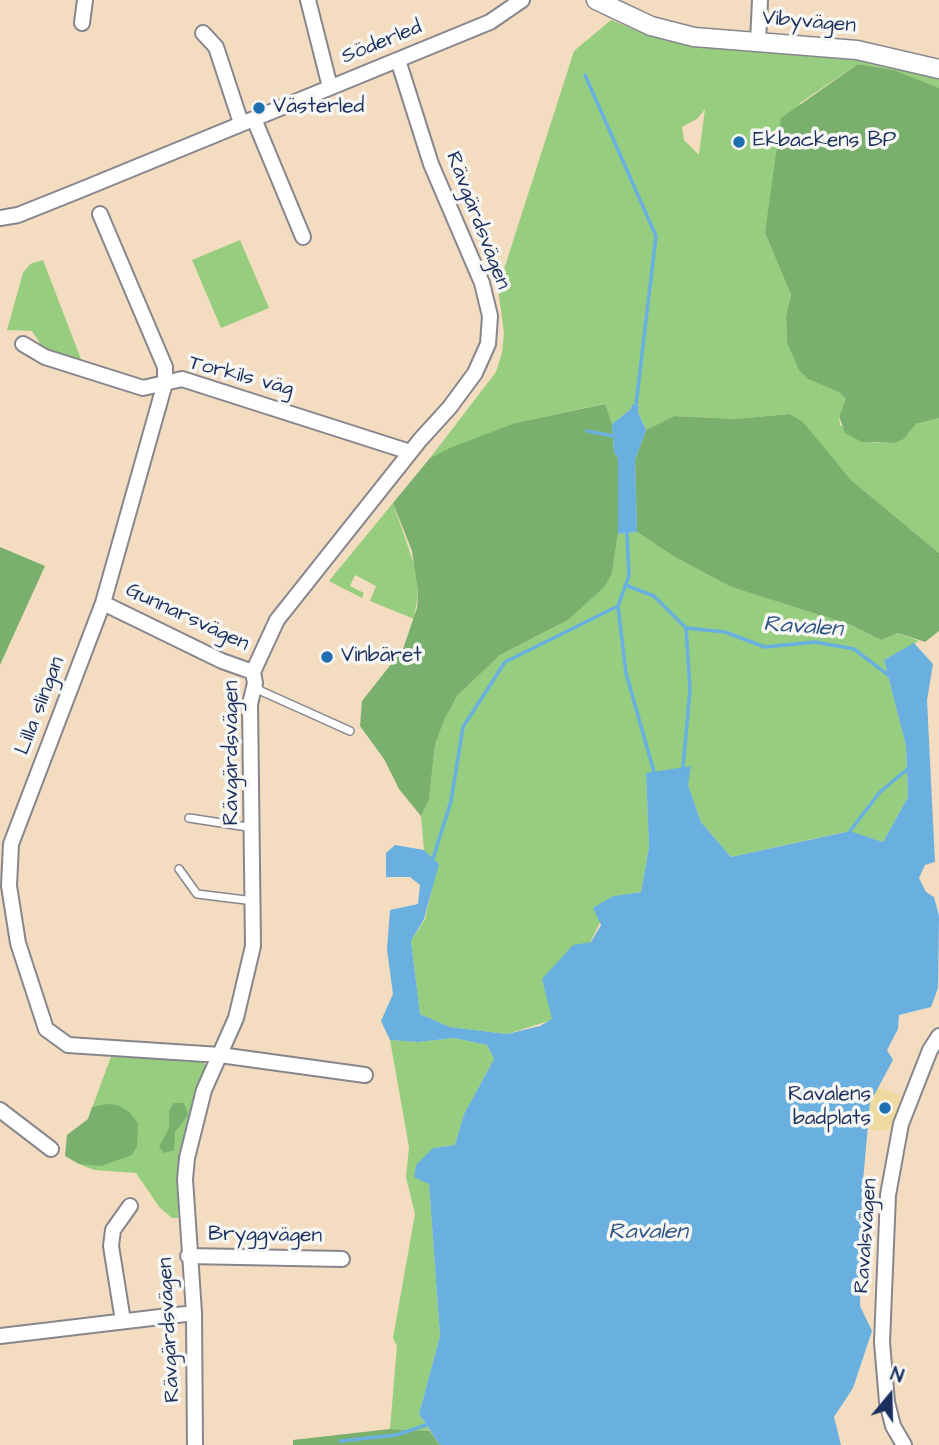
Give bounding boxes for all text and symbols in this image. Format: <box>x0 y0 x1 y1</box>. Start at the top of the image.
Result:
street label: Vibyvägen <box>761 6 857 40</box>
street label: Söderled <box>338 15 426 71</box>
place label: Västerled <box>273 95 364 121</box>
marker: Västerled <box>251 100 267 116</box>
place label: Ekbackens BP <box>753 129 896 155</box>
marker: Ekbackens BP <box>731 134 747 150</box>
street label: Rävgärdsvägen <box>439 149 515 293</box>
street label: Torkils väg <box>186 351 296 403</box>
street label: Gunnarsvägen <box>121 578 253 658</box>
water label: Ravalen <box>762 611 844 645</box>
place label: Vinbäret <box>341 644 422 670</box>
marker: Vinbäret <box>319 649 335 665</box>
street label: Lilla slingan <box>11 653 71 759</box>
street label: Rävgärdsvägen <box>220 680 246 826</box>
place label: Ravalens badplats <box>788 1083 871 1133</box>
marker: Ravalens badplats <box>877 1100 893 1116</box>
street label: Ravalsvägen <box>850 1178 884 1294</box>
water label: Ravalen <box>608 1219 688 1247</box>
street label: Bryggvägen <box>208 1222 322 1250</box>
street label: Rävgärdsvägen <box>154 1257 186 1403</box>
north arrow <box>855 1361 925 1431</box>
text: N <box>887 1361 907 1390</box>

